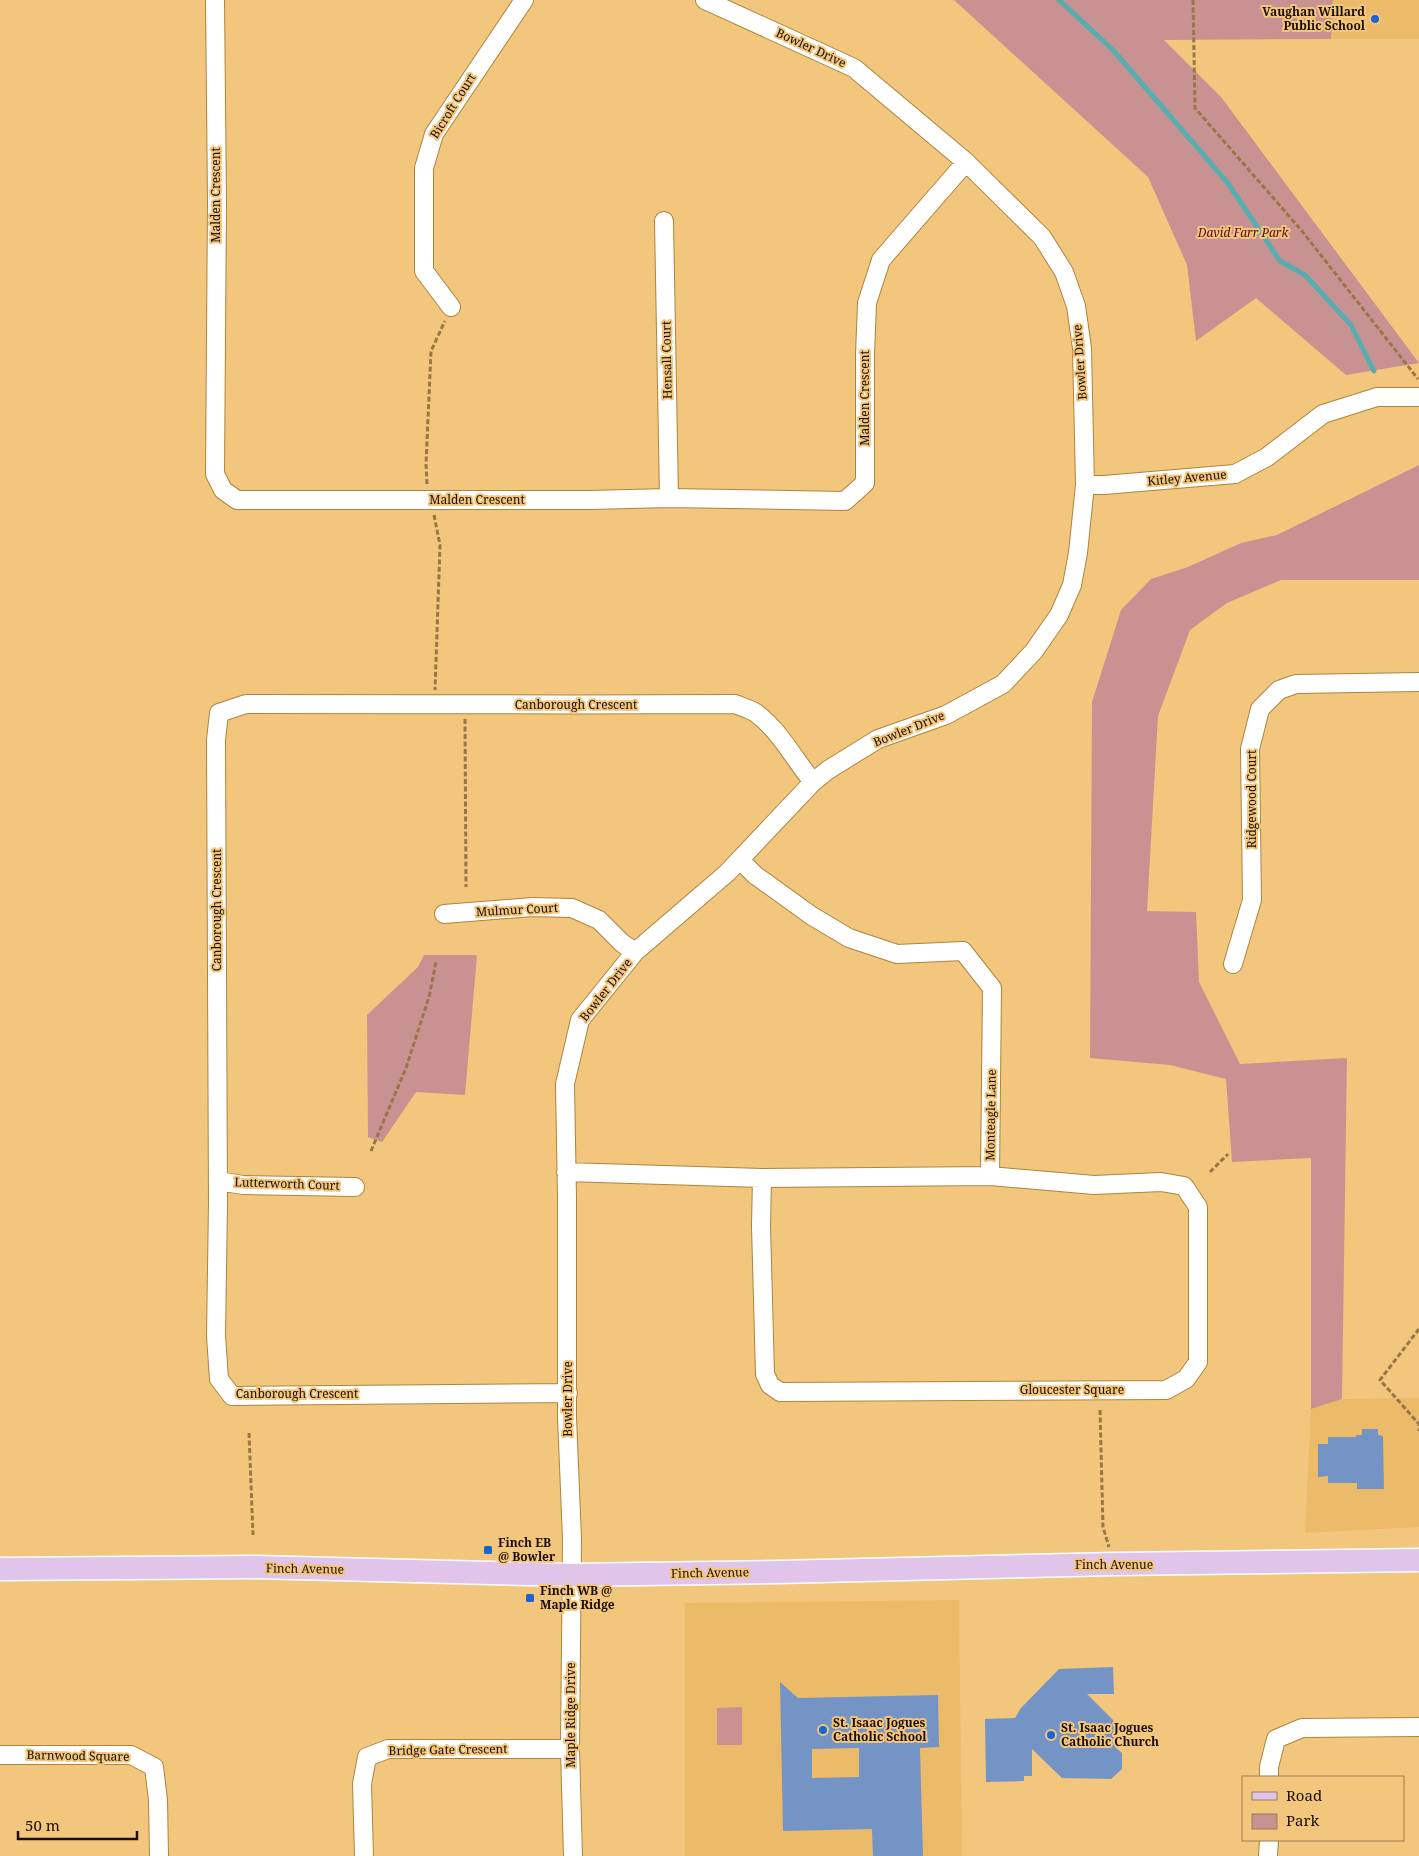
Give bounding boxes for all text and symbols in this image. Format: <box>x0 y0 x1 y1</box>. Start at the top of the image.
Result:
place label: Vaughan Willard Public School <box>1262 3 1366 34</box>
marker: Vaughan Willard Public School <box>1369 13 1381 25</box>
street label: Bowler Drive <box>773 24 849 71</box>
street label: Bicroft Court <box>426 70 479 142</box>
street label: Malden Crescent <box>207 147 224 243</box>
park label: David Farr Park <box>1197 224 1289 241</box>
street label: Hensall Court <box>657 321 676 399</box>
street label: Bowler Drive <box>1068 324 1091 400</box>
street label: Malden Crescent <box>856 350 873 446</box>
street label: Kitley Avenue <box>1147 466 1227 489</box>
street label: Malden Crescent <box>429 491 525 508</box>
street label: Canborough Crescent <box>515 696 637 713</box>
street label: Bowler Drive <box>871 706 947 751</box>
street label: Ridgewood Court <box>1243 750 1260 848</box>
street label: Canborough Crescent <box>208 849 225 971</box>
street label: Mulmur Court <box>476 899 558 920</box>
street label: Bowler Drive <box>576 955 636 1025</box>
street label: Monteagle Lane <box>981 1069 1000 1161</box>
street label: Lutterworth Court <box>234 1173 340 1194</box>
street label: Bowler Drive <box>559 1361 576 1437</box>
street label: Gloucester Square <box>1020 1381 1124 1398</box>
street label: Canborough Crescent <box>236 1385 358 1402</box>
place label: Finch EB @ Bowler <box>498 1534 556 1565</box>
marker: Finch EB @ Bowler <box>482 1544 494 1556</box>
street label: Finch Avenue <box>1075 1556 1153 1573</box>
street label: Finch Avenue <box>266 1559 344 1578</box>
street label: Finch Avenue <box>671 1563 749 1582</box>
place label: Finch WB @ Maple Ridge <box>540 1582 615 1613</box>
marker: Finch WB @ Maple Ridge <box>524 1592 536 1604</box>
street label: Maple Ridge Drive <box>562 1662 579 1768</box>
place label: St. Isaac Jogues Catholic School <box>833 1714 927 1745</box>
place label: St. Isaac Jogues Catholic Church <box>1061 1719 1159 1750</box>
marker: St. Isaac Jogues Catholic School <box>817 1724 829 1736</box>
marker: St. Isaac Jogues Catholic Church <box>1045 1729 1057 1741</box>
street label: Bridge Gate Crescent <box>388 1740 508 1759</box>
street label: Barnwood Square <box>26 1746 130 1765</box>
legend <box>1242 1776 1404 1841</box>
text: Road <box>1286 1785 1322 1805</box>
scale bar <box>18 1808 136 1840</box>
text: Park <box>1286 1810 1320 1830</box>
text: 50 m <box>25 1815 60 1835</box>

